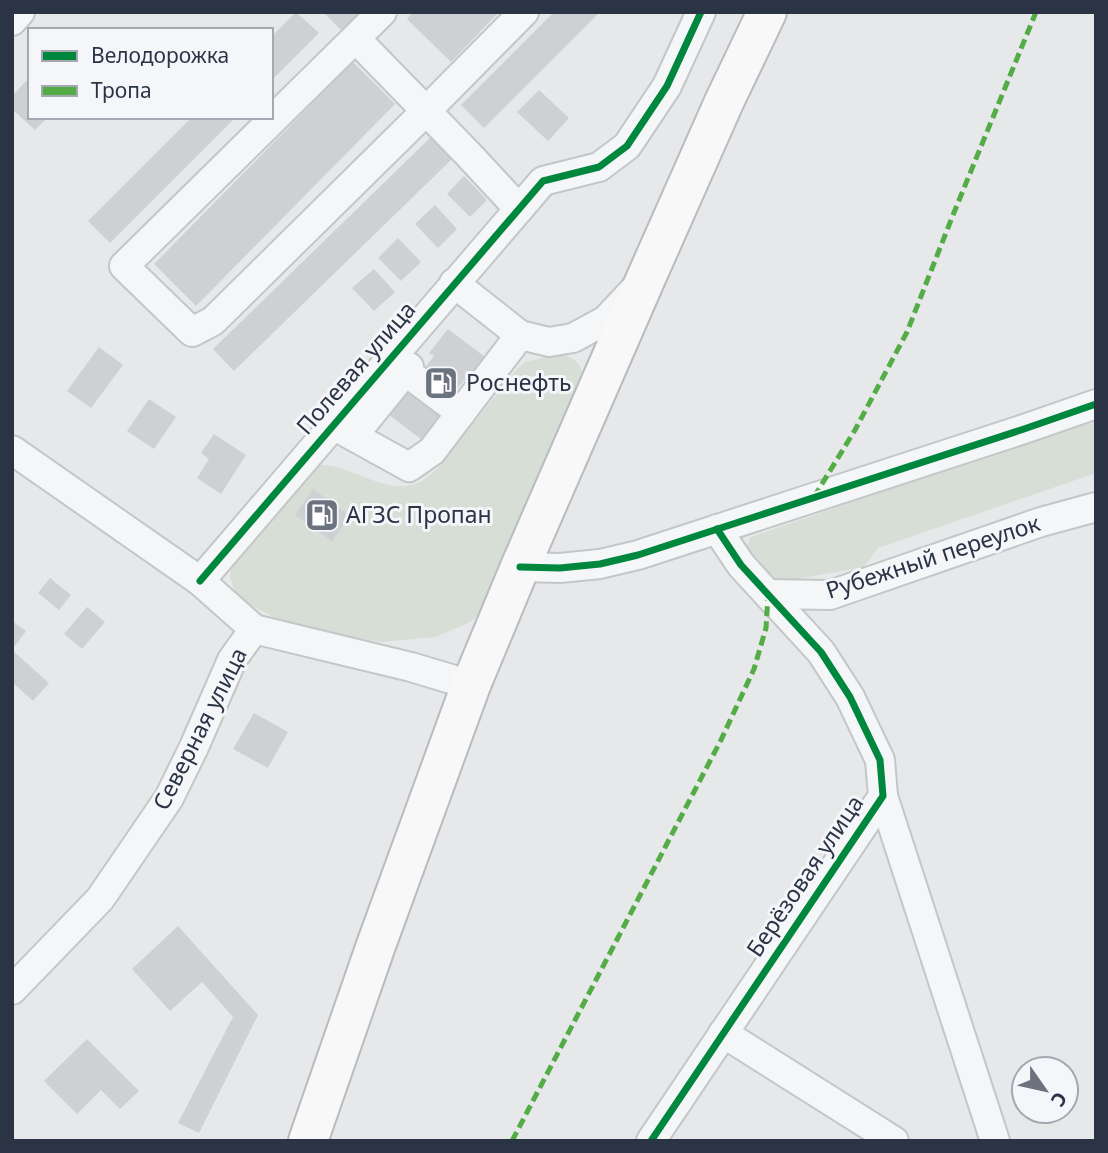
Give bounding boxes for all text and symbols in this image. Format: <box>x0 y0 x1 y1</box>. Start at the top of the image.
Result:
legend <box>28 28 273 119</box>
text: Велодорожка <box>91 41 229 69</box>
text: Тропа <box>91 76 152 104</box>
street label: Полевая улица <box>288 294 422 441</box>
fuel station icon: Роснефть <box>422 364 460 402</box>
place label: Роснефть <box>466 366 571 398</box>
fuel station icon: АГЗС Пропан <box>303 496 341 534</box>
place label: АГЗС Пропан <box>346 498 492 530</box>
street label: Рубежный переулок <box>822 506 1045 606</box>
street label: Северная улица <box>144 642 254 815</box>
street label: Берёзовая улица <box>738 788 870 963</box>
north arrow <box>1010 1055 1080 1125</box>
text: С <box>1045 1087 1073 1112</box>

